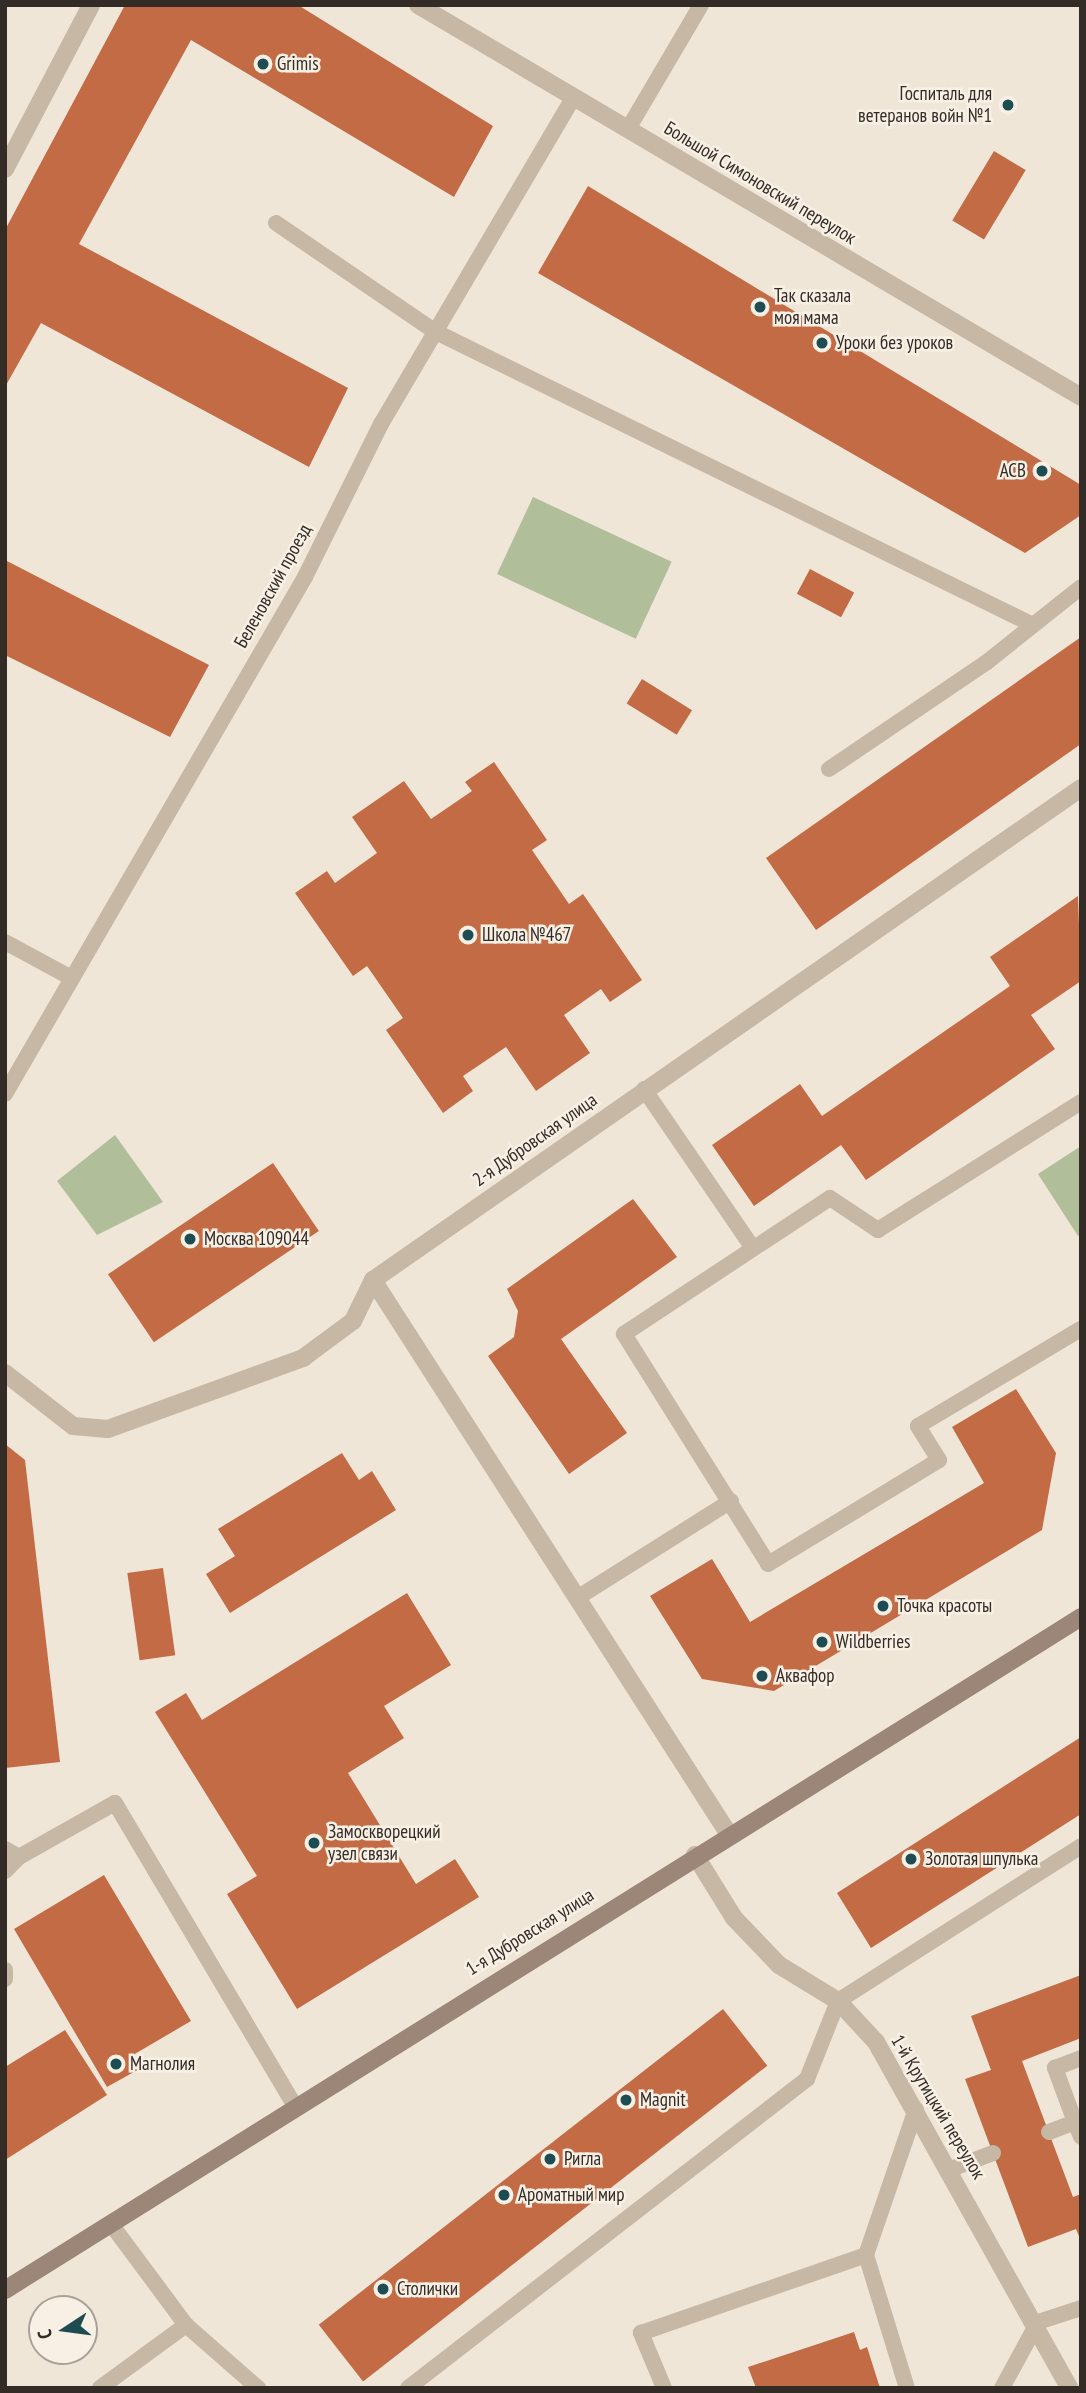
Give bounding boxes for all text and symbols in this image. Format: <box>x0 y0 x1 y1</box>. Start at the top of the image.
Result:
place label: Grimis <box>277 53 319 75</box>
marker: Grimis <box>255 56 271 72</box>
place label: Госпиталь для ветеранов войн №1 <box>858 83 992 127</box>
marker: Госпиталь для ветеранов войн №1 <box>998 95 1018 115</box>
street label: Большой Симоновский переулок <box>660 117 860 249</box>
place label: Так сказала моя мама <box>774 285 851 329</box>
marker: Так сказала моя мама <box>752 299 768 315</box>
place label: Уроки без уроков <box>836 332 953 354</box>
marker: Уроки без уроков <box>814 335 830 351</box>
place label: АСВ <box>1000 460 1026 482</box>
marker: АСВ <box>1032 461 1052 481</box>
street label: Беленовский проезд <box>230 520 316 652</box>
place label: Школа №467 <box>482 924 571 946</box>
marker: Школа №467 <box>460 927 476 943</box>
street label: 2-я Дубровская улица <box>468 1089 602 1191</box>
place label: Москва 109044 <box>204 1228 309 1250</box>
marker: Москва 109044 <box>182 1231 198 1247</box>
place label: Точка красоты <box>897 1595 992 1617</box>
marker: Точка красоты <box>875 1598 891 1614</box>
place label: Wildberries <box>836 1631 910 1653</box>
marker: Wildberries <box>814 1634 830 1650</box>
place label: Аквафор <box>776 1665 835 1687</box>
marker: Аквафор <box>754 1668 770 1684</box>
place label: Замоскворецкий узел связи <box>328 1821 440 1865</box>
marker: Замоскворецкий узел связи <box>306 1835 322 1851</box>
place label: Золотая шпулька <box>925 1848 1038 1870</box>
marker: Золотая шпулька <box>903 1851 919 1867</box>
street label: 1-я Дубровская улица <box>462 1883 598 1981</box>
street label: 1-й Крутицкий переулок <box>886 2031 990 2183</box>
place label: Магнолия <box>130 2053 195 2075</box>
marker: Магнолия <box>108 2056 124 2072</box>
place label: Magnit <box>640 2089 686 2111</box>
marker: Magnit <box>618 2092 634 2108</box>
place label: Ригла <box>564 2148 601 2170</box>
marker: Ригла <box>542 2151 558 2167</box>
place label: Ароматный мир <box>518 2184 624 2206</box>
marker: Ароматный мир <box>496 2187 512 2203</box>
place label: Столички <box>397 2278 458 2300</box>
marker: Столички <box>375 2281 391 2297</box>
north arrow <box>28 2295 98 2365</box>
text: С <box>32 2327 57 2341</box>

